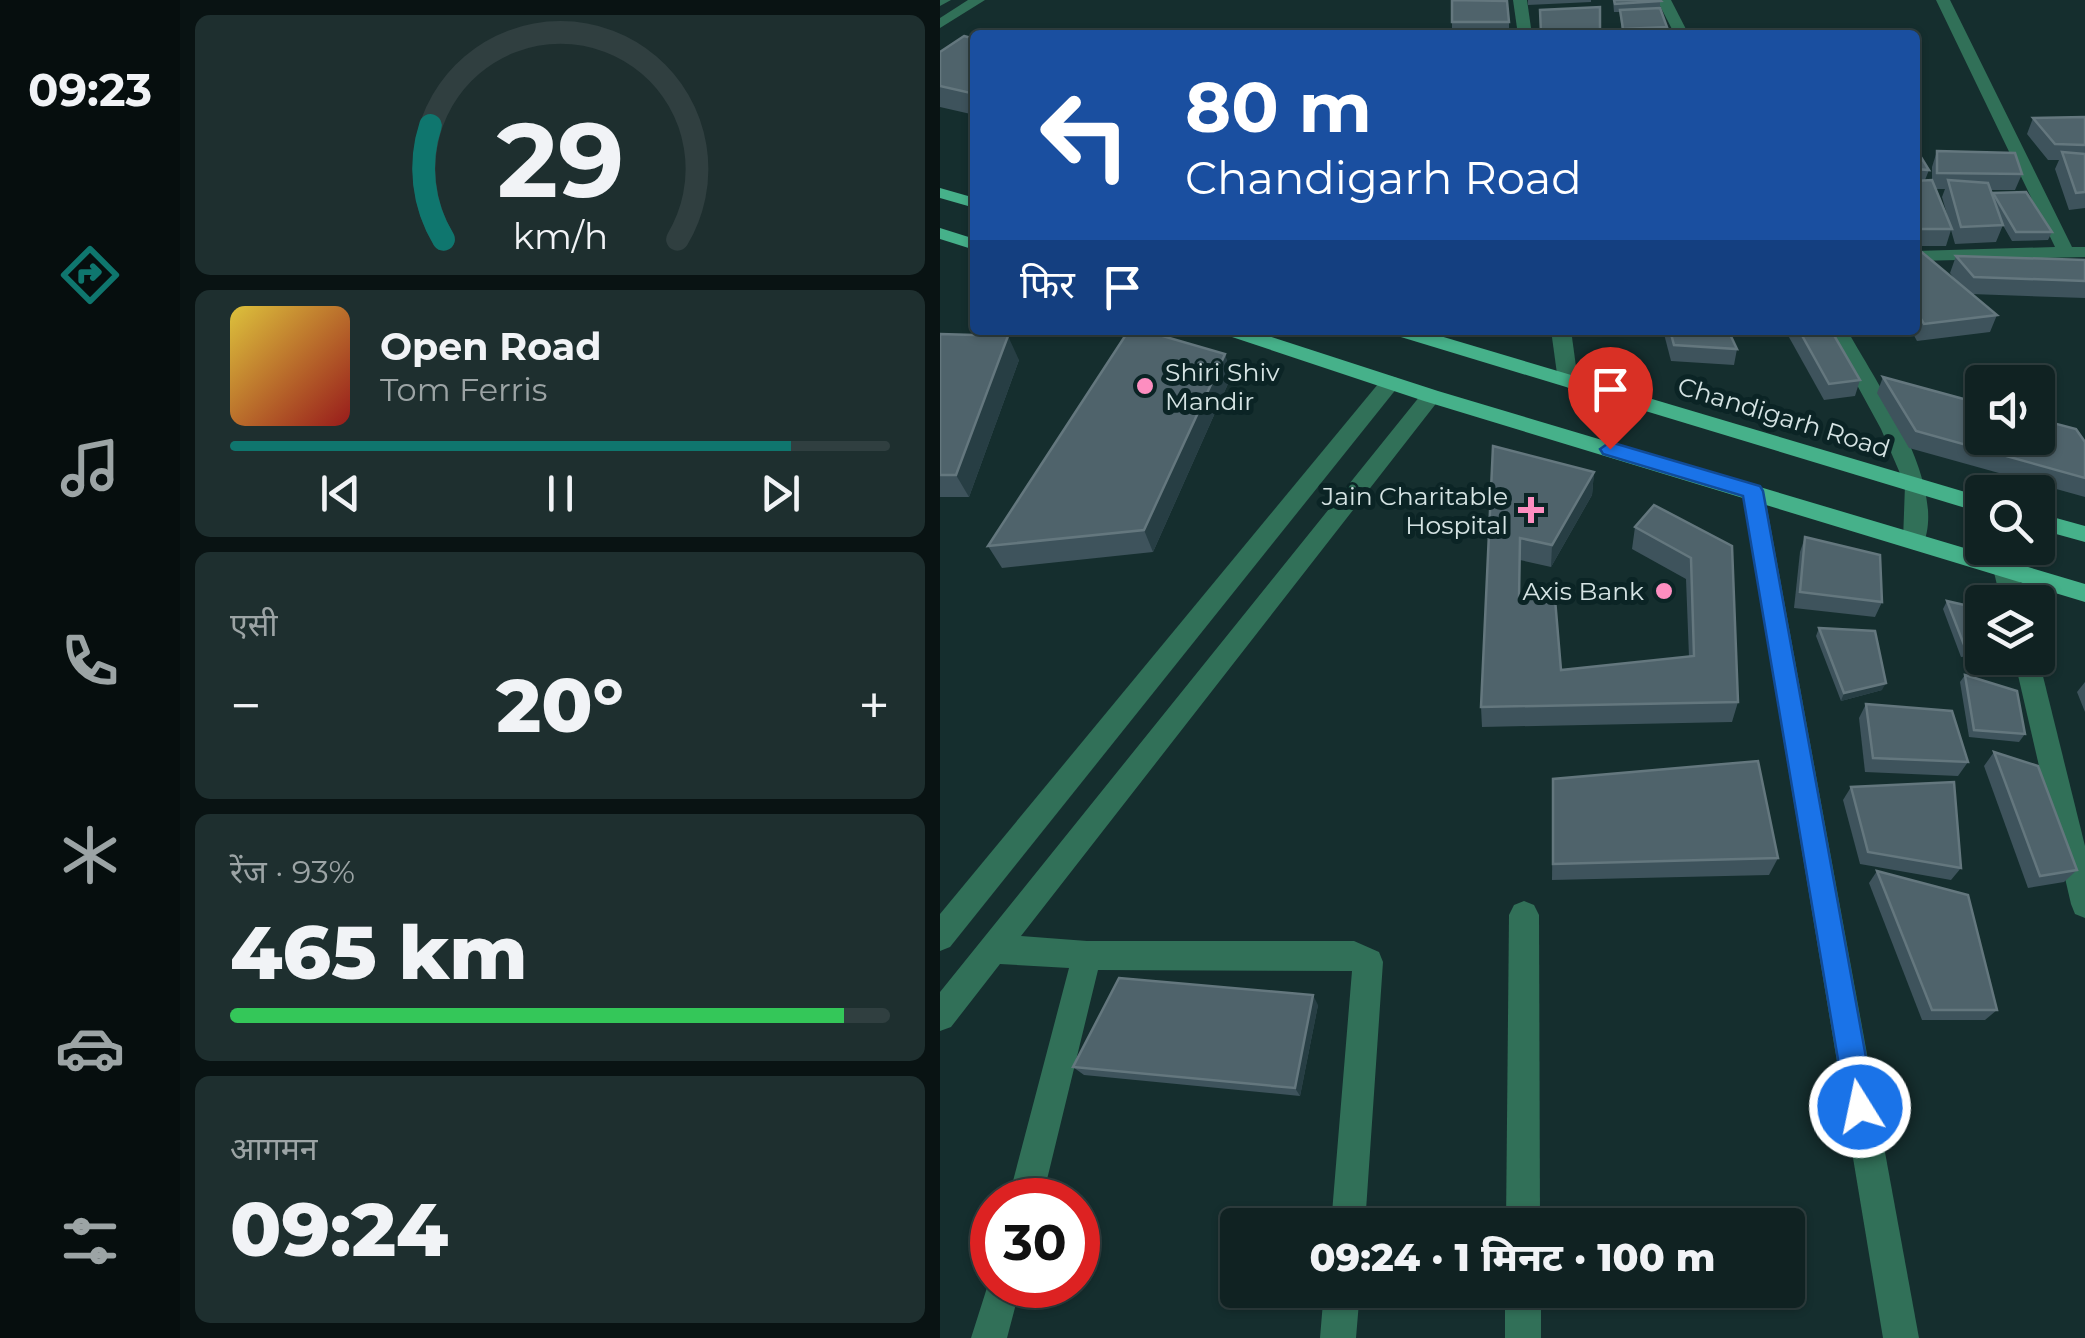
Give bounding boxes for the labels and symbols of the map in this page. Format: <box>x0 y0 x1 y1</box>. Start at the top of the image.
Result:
pin <box>1568 347 1653 450</box>
place label: Shiri Shiv Mandir <box>1165 357 1280 416</box>
street label: Chandigarh Road <box>1674 370 1894 464</box>
marker: Shiri Shiv Mandir <box>1134 375 1156 397</box>
place label: Jain Charitable Hospital <box>1321 481 1508 540</box>
marker: Jain Charitable Hospital <box>1518 497 1544 523</box>
place label: Axis Bank <box>1523 576 1644 606</box>
marker: Axis Bank <box>1653 580 1675 602</box>
position arrow <box>1808 1055 1912 1159</box>
speed limit sign: 30 <box>970 1178 1100 1308</box>

